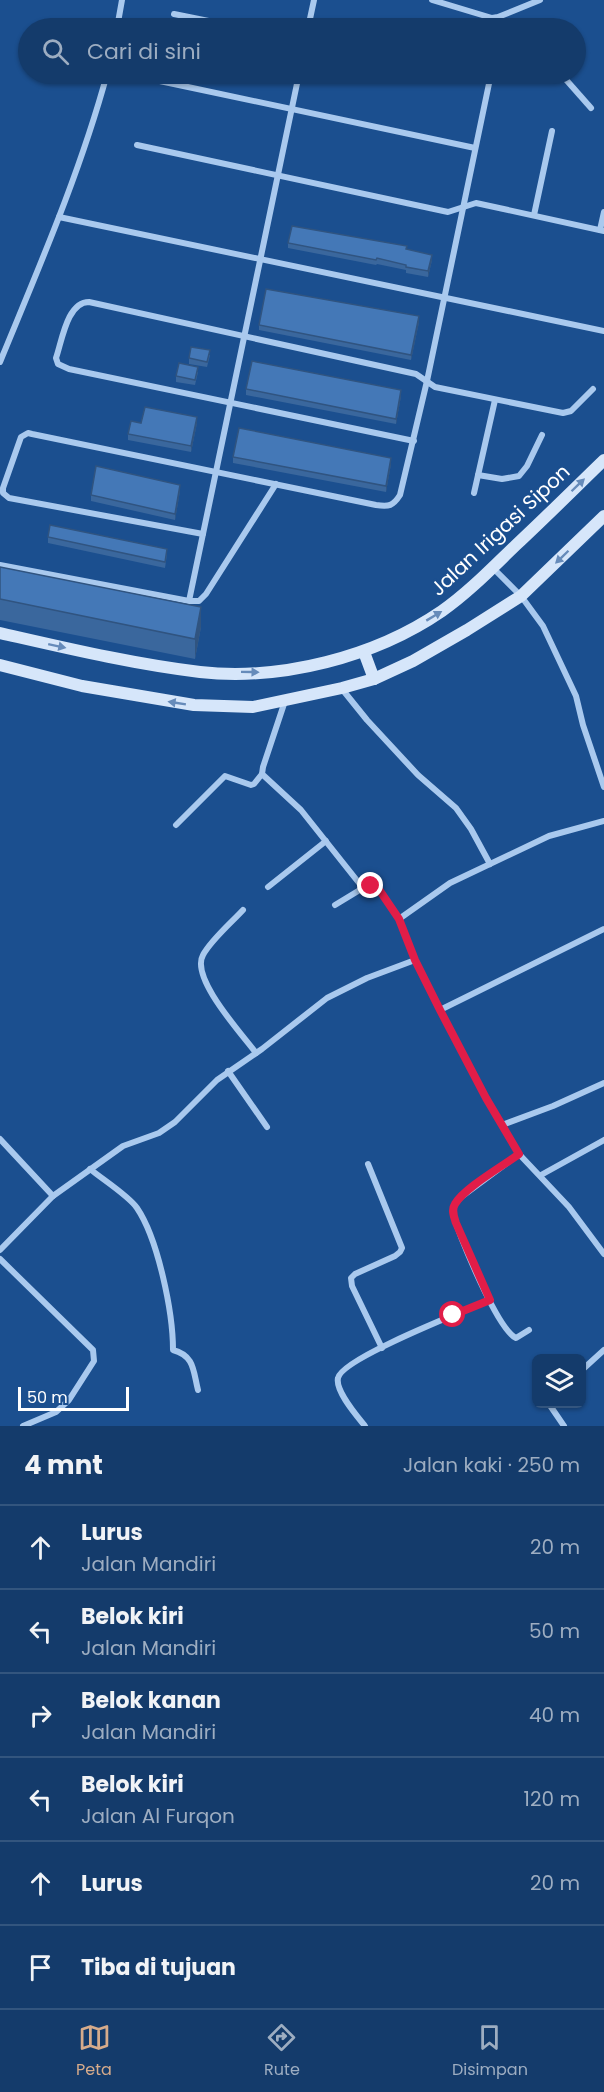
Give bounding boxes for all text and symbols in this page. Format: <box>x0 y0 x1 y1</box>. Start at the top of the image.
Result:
search box <box>18 18 586 84</box>
icon: search <box>39 35 72 68</box>
text: Cari di sini <box>87 36 201 67</box>
street label: Jalan Irigasi Sipon <box>424 458 576 602</box>
one-way arrow <box>570 478 585 492</box>
one-way arrow <box>554 550 569 564</box>
one-way arrow <box>426 610 442 621</box>
one-way arrow <box>48 642 67 651</box>
one-way arrow <box>240 668 259 677</box>
one-way arrow <box>168 698 187 707</box>
route end <box>357 872 383 898</box>
route start <box>439 1301 465 1327</box>
map controls <box>532 1354 586 1408</box>
button: layers <box>532 1354 586 1408</box>
scale bar <box>18 1384 129 1412</box>
text: 50 m <box>27 1386 68 1409</box>
text: 4 mnt <box>24 1447 103 1483</box>
text: Jalan kaki · 250 m <box>403 1451 580 1479</box>
text: Lurus <box>81 1517 143 1548</box>
icon: ahead <box>24 1531 57 1564</box>
text: 20 m <box>530 1533 580 1561</box>
text: Jalan Mandiri <box>81 1550 216 1578</box>
text: Belok kiri <box>81 1601 184 1632</box>
icon: left <box>24 1615 57 1648</box>
text: 50 m <box>529 1617 580 1645</box>
text: Jalan Mandiri <box>81 1634 216 1662</box>
text: Belok kanan <box>81 1685 221 1716</box>
icon: right <box>24 1699 57 1732</box>
text: 40 m <box>529 1701 580 1729</box>
text: Jalan Mandiri <box>81 1718 216 1746</box>
text: Belok kiri <box>81 1769 184 1800</box>
icon: left <box>24 1783 57 1816</box>
text: 120 m <box>524 1785 580 1813</box>
text: Jalan Al Furqon <box>81 1802 235 1830</box>
icon: ahead <box>24 1867 57 1900</box>
text: Lurus <box>81 1868 143 1899</box>
text: 20 m <box>530 1869 580 1897</box>
icon: arrive <box>24 1951 57 1984</box>
text: Tiba di tujuan <box>81 1952 236 1983</box>
tab: Peta <box>76 2021 112 2082</box>
tab: Rute <box>264 2021 300 2082</box>
tab: Disimpan <box>452 2021 528 2082</box>

